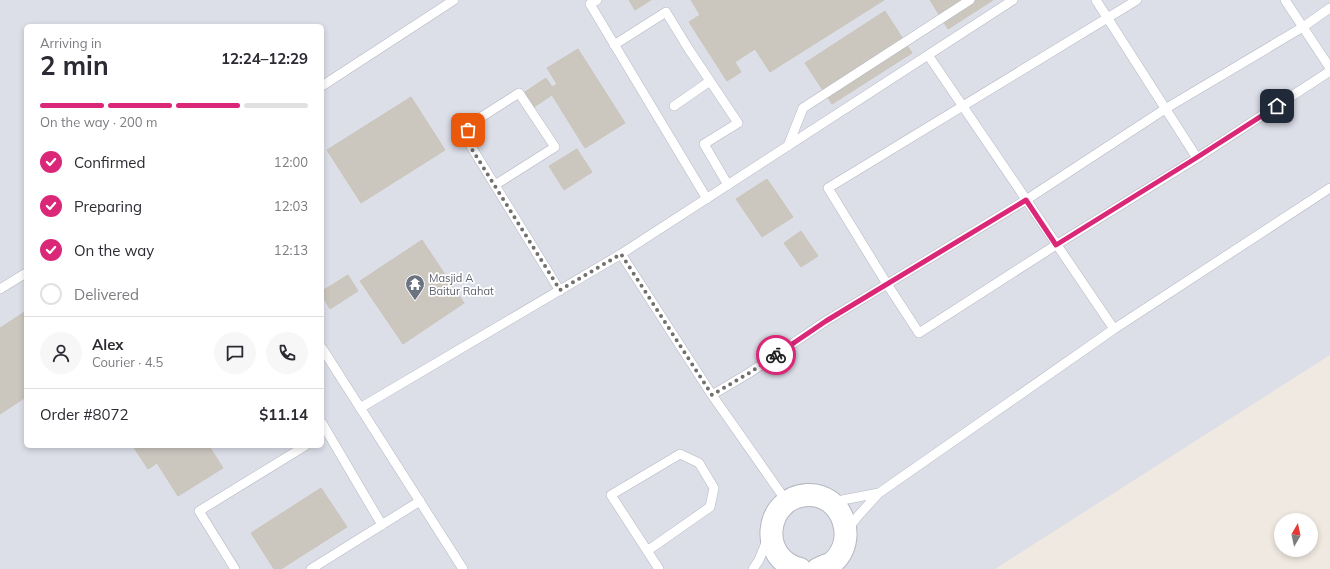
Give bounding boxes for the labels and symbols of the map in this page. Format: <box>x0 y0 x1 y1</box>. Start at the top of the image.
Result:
pin <box>1260 89 1294 123</box>
pin <box>451 113 485 147</box>
place label: Masjid A Baitur Rahat <box>429 271 494 298</box>
temple icon: Masjid A Baitur Rahat <box>404 273 426 301</box>
courier <box>756 335 796 375</box>
north arrow <box>1274 513 1318 557</box>

